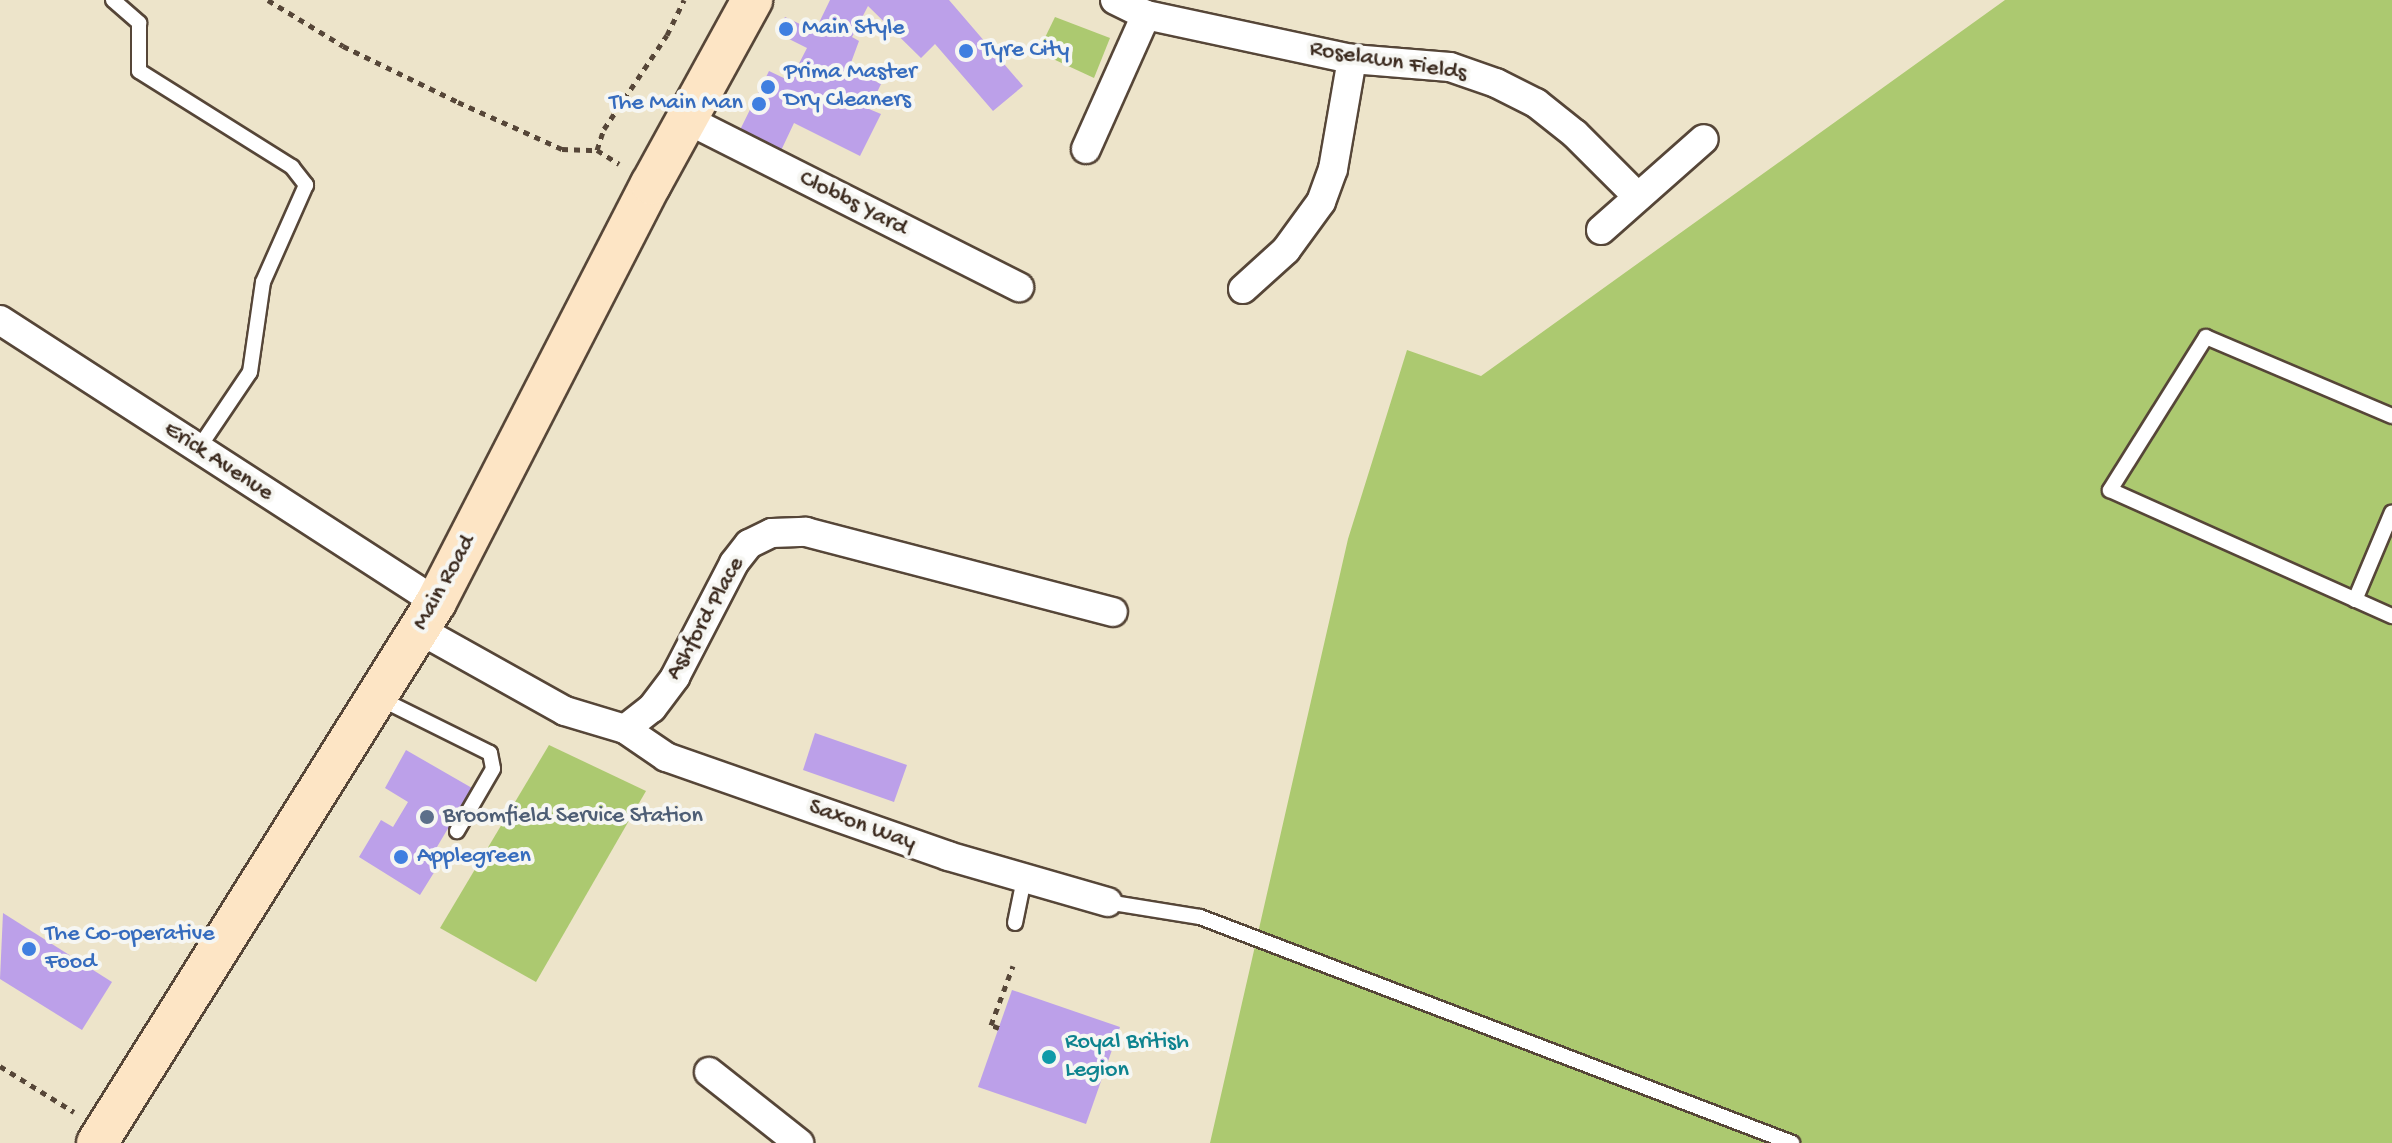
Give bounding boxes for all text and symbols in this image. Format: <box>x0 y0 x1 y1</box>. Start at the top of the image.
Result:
place label: Main Style <box>802 15 905 43</box>
marker: Main Style <box>777 20 795 38</box>
street label: Roselawn Fields <box>1307 35 1469 89</box>
place label: Tyre City <box>982 37 1069 65</box>
marker: Tyre City <box>957 42 975 60</box>
place label: Prima Master Dry Cleaners <box>784 59 916 115</box>
marker: Prima Master Dry Cleaners <box>759 78 777 96</box>
place label: The Main Man <box>609 90 743 118</box>
marker: The Main Man <box>750 95 768 113</box>
street label: Clobbs Yard <box>794 164 912 244</box>
street label: Erick Avenue <box>158 416 278 508</box>
street label: Main Road <box>407 530 483 636</box>
street label: Ashford Place <box>660 552 752 686</box>
street label: Saxon Way <box>804 793 920 859</box>
place label: Broomfield Service Station <box>443 803 703 831</box>
marker: Broomfield Service Station <box>418 808 436 826</box>
place label: Applegreen <box>417 843 531 871</box>
marker: Applegreen <box>392 848 410 866</box>
place label: The Co-operative Food <box>45 921 215 977</box>
marker: The Co-operative Food <box>20 940 38 958</box>
place label: Royal British Legion <box>1065 1029 1189 1085</box>
marker: Royal British Legion <box>1040 1048 1058 1066</box>

